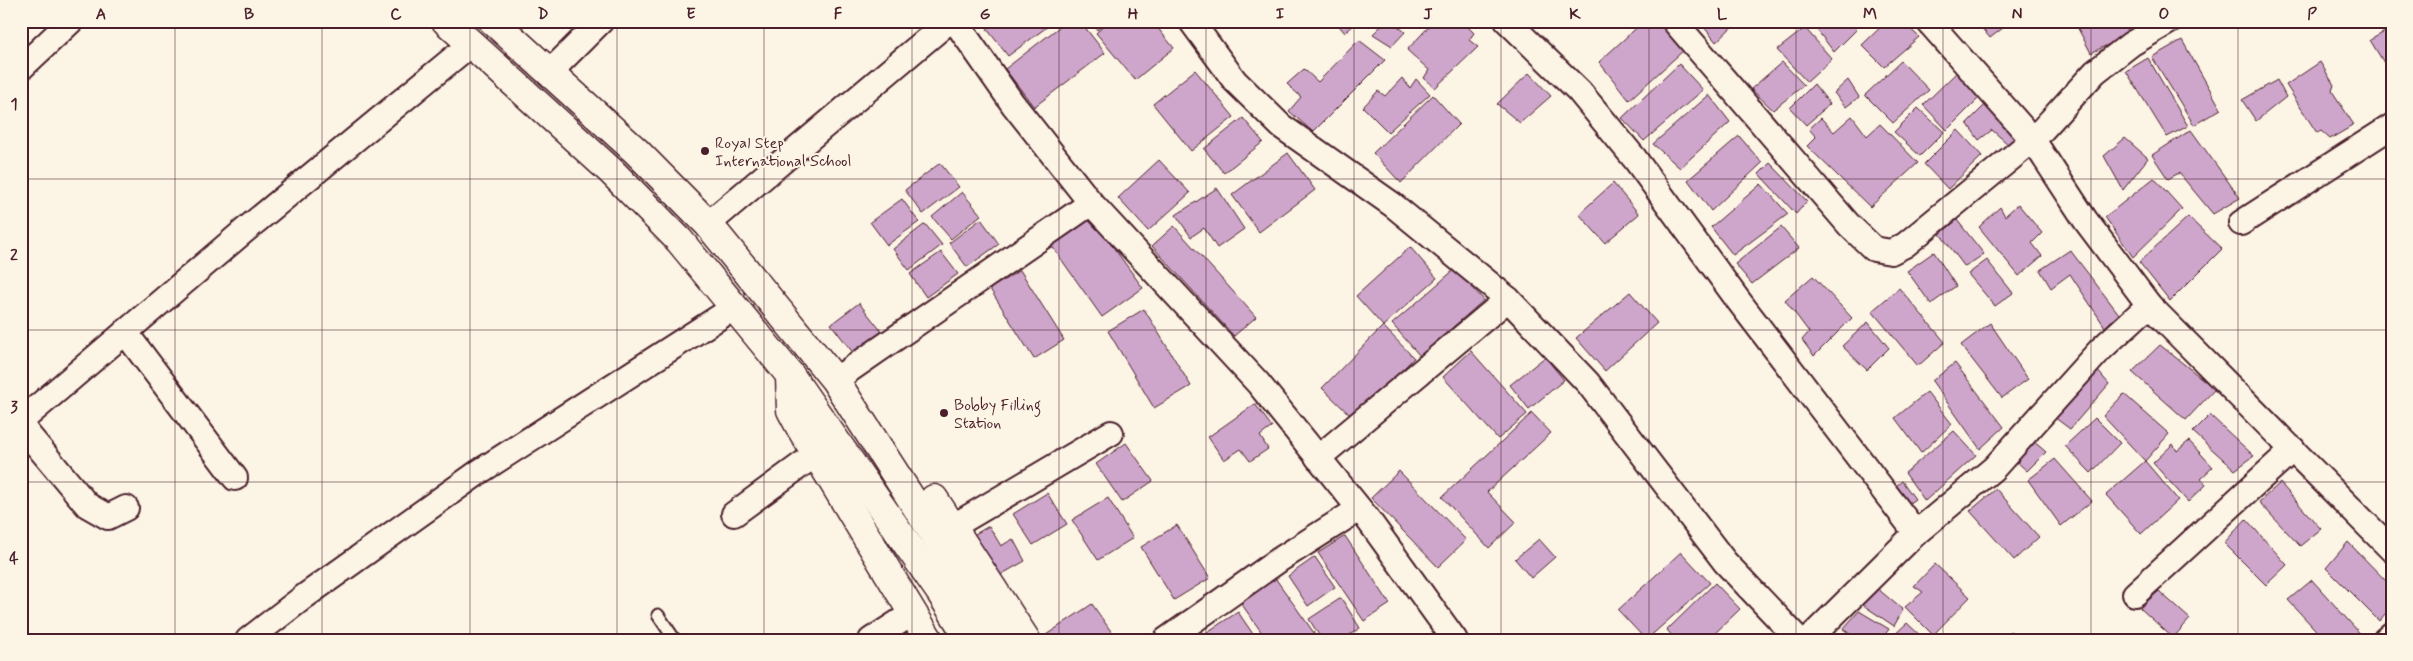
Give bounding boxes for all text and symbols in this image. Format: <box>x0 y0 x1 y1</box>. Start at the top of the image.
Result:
text: A <box>96 4 106 25</box>
text: B <box>244 4 254 25</box>
text: C <box>390 4 402 25</box>
text: D <box>537 4 549 25</box>
text: E <box>686 4 696 25</box>
text: F <box>834 4 843 25</box>
text: G <box>980 4 991 25</box>
text: H <box>1128 4 1139 25</box>
text: I <box>1276 4 1285 25</box>
text: J <box>1423 4 1433 25</box>
text: K <box>1569 4 1581 25</box>
text: L <box>1717 4 1728 25</box>
text: M <box>1863 4 1877 25</box>
text: N <box>2012 4 2022 25</box>
text: O <box>2159 4 2170 25</box>
text: P <box>2307 4 2317 25</box>
text: 1 <box>10 94 18 115</box>
place label: Royal Step International School <box>715 133 852 172</box>
marker: Royal Step International School <box>699 145 711 157</box>
text: 2 <box>10 245 18 266</box>
place label: Bobby Filling Station <box>954 395 1041 434</box>
text: 3 <box>10 397 18 418</box>
marker: Bobby Filling Station <box>938 407 950 419</box>
text: 4 <box>9 548 19 569</box>

